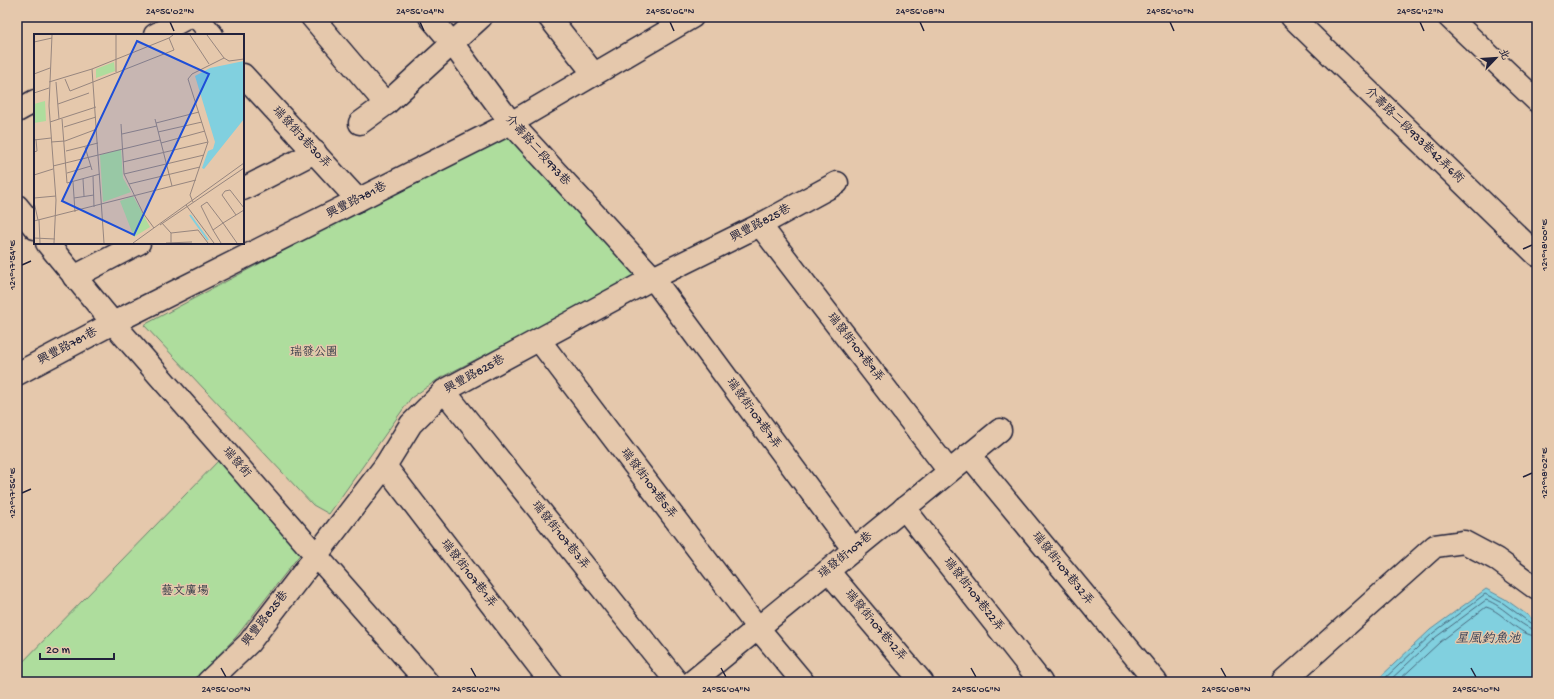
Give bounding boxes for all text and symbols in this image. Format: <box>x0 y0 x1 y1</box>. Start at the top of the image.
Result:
text: 24°56'02"N <box>146 6 195 18</box>
text: 24°56'04"N <box>396 6 445 18</box>
text: 24°56'06"N <box>646 6 695 18</box>
text: 24°56'08"N <box>896 6 945 18</box>
text: 24°56'10"N <box>1146 6 1194 18</box>
text: 24°56'12"N <box>1397 6 1444 18</box>
inset map <box>34 34 244 244</box>
north arrow <box>1476 38 1516 78</box>
text: 北 <box>1495 47 1511 62</box>
street label: 介壽路二段933巷42弄6衖 <box>1362 84 1467 187</box>
street label: 瑞發街3巷30弄 <box>269 104 334 172</box>
street label: 介壽路二段973巷 <box>502 112 573 189</box>
street label: 興豐路781巷 <box>324 178 389 222</box>
street label: 興豐路825巷 <box>727 200 794 246</box>
text: 121°18'00"E <box>1539 219 1551 272</box>
text: 121°17'54"E <box>7 239 19 291</box>
street label: 瑞發街107巷9弄 <box>824 310 887 385</box>
street label: 興豐路781巷 <box>35 324 100 369</box>
park label: 瑞發公園 <box>290 345 338 360</box>
street label: 興豐路825巷 <box>441 351 508 397</box>
street label: 瑞發街107巷7弄 <box>723 375 784 452</box>
street label: 瑞發街 <box>219 444 254 481</box>
street label: 瑞發街107巷5弄 <box>617 446 680 522</box>
text: 121°18'02"E <box>1539 447 1551 499</box>
text: 121°17'56"E <box>7 467 19 519</box>
street label: 瑞發街107巷3弄 <box>528 498 593 573</box>
street label: 瑞發街107巷 <box>815 529 876 582</box>
street label: 瑞發街107巷32弄 <box>1028 529 1097 608</box>
street label: 瑞發街107巷1弄 <box>437 536 500 611</box>
street label: 瑞發街107巷22弄 <box>940 555 1007 635</box>
park label: 藝文廣場 <box>161 584 209 599</box>
street label: 興豐路825巷 <box>238 587 292 650</box>
street label: 瑞發街107巷12弄 <box>841 587 910 664</box>
water label: 星風釣魚池 <box>1455 631 1521 647</box>
scale bar <box>40 635 114 661</box>
text: 20 m <box>46 644 71 658</box>
text: 24°56'00"N <box>201 684 251 696</box>
text: 24°56'02"N <box>452 684 501 696</box>
text: 24°56'04"N <box>702 684 751 696</box>
text: 24°56'06"N <box>952 684 1001 696</box>
text: 24°56'08"N <box>1202 684 1251 696</box>
text: 24°56'10"N <box>1452 684 1500 696</box>

